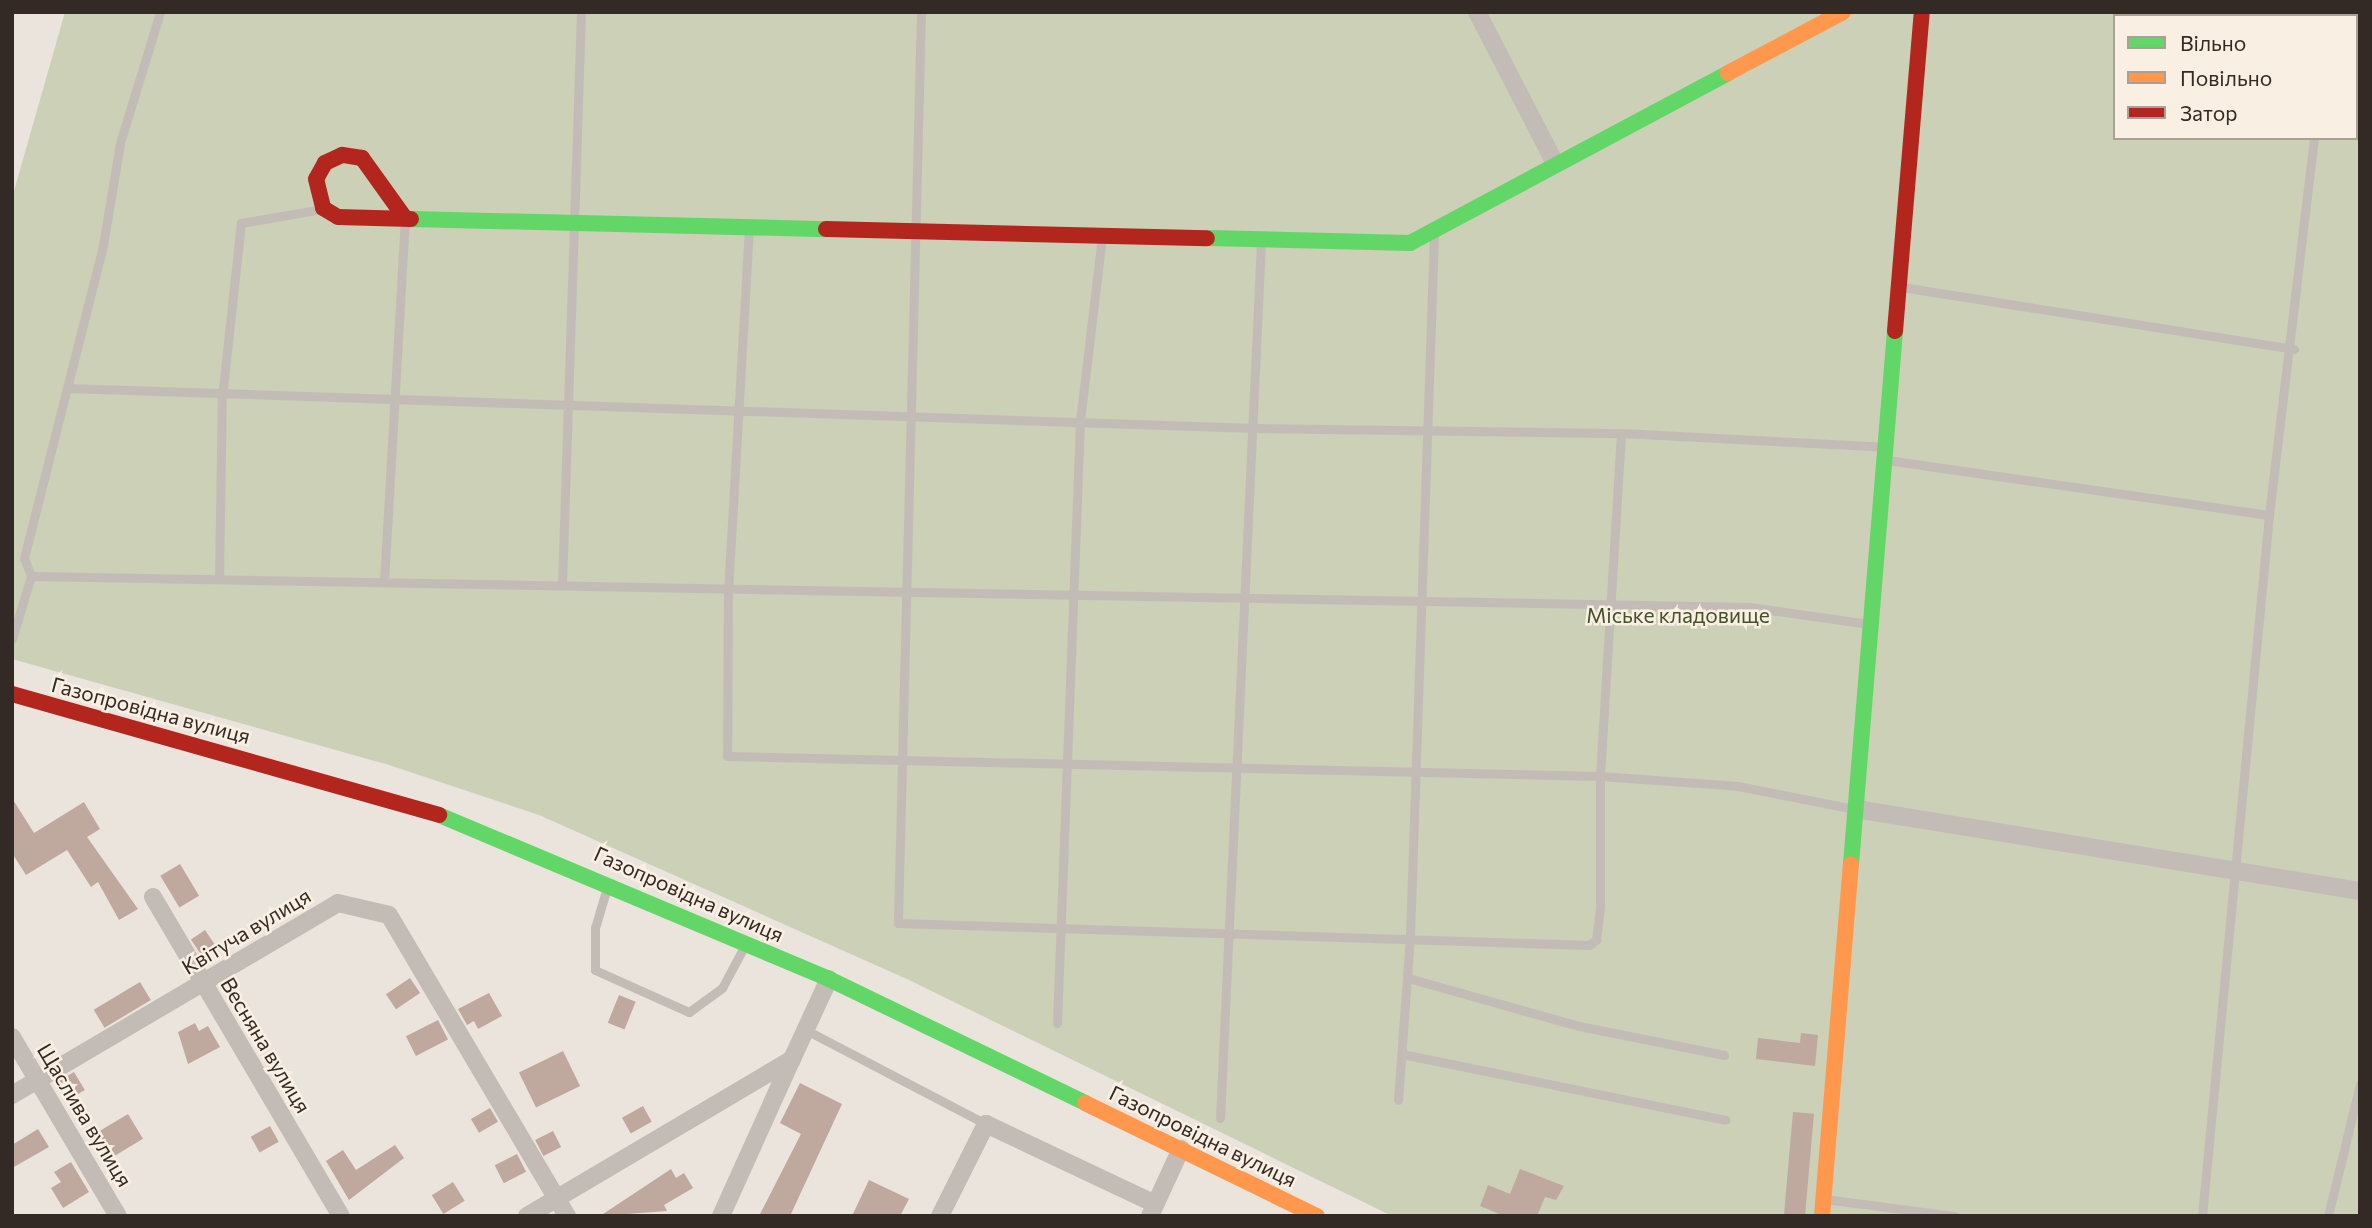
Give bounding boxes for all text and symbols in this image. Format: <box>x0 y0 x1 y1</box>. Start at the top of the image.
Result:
legend <box>2113 14 2358 140</box>
text: Вільно <box>2180 30 2246 55</box>
text: Повільно <box>2180 65 2272 90</box>
text: Затор <box>2180 100 2237 125</box>
park label: Міське кладовище <box>1586 602 1770 628</box>
street label: Газопровідна вулиця <box>49 671 253 749</box>
street label: Газопровідна вулиця <box>590 841 788 947</box>
street label: Квітуча вулиця <box>177 883 315 979</box>
street label: Весняна вулиця <box>216 973 316 1117</box>
street label: Щаслива вулиця <box>32 1039 138 1191</box>
street label: Газопровідна вулиця <box>1105 1080 1301 1192</box>

